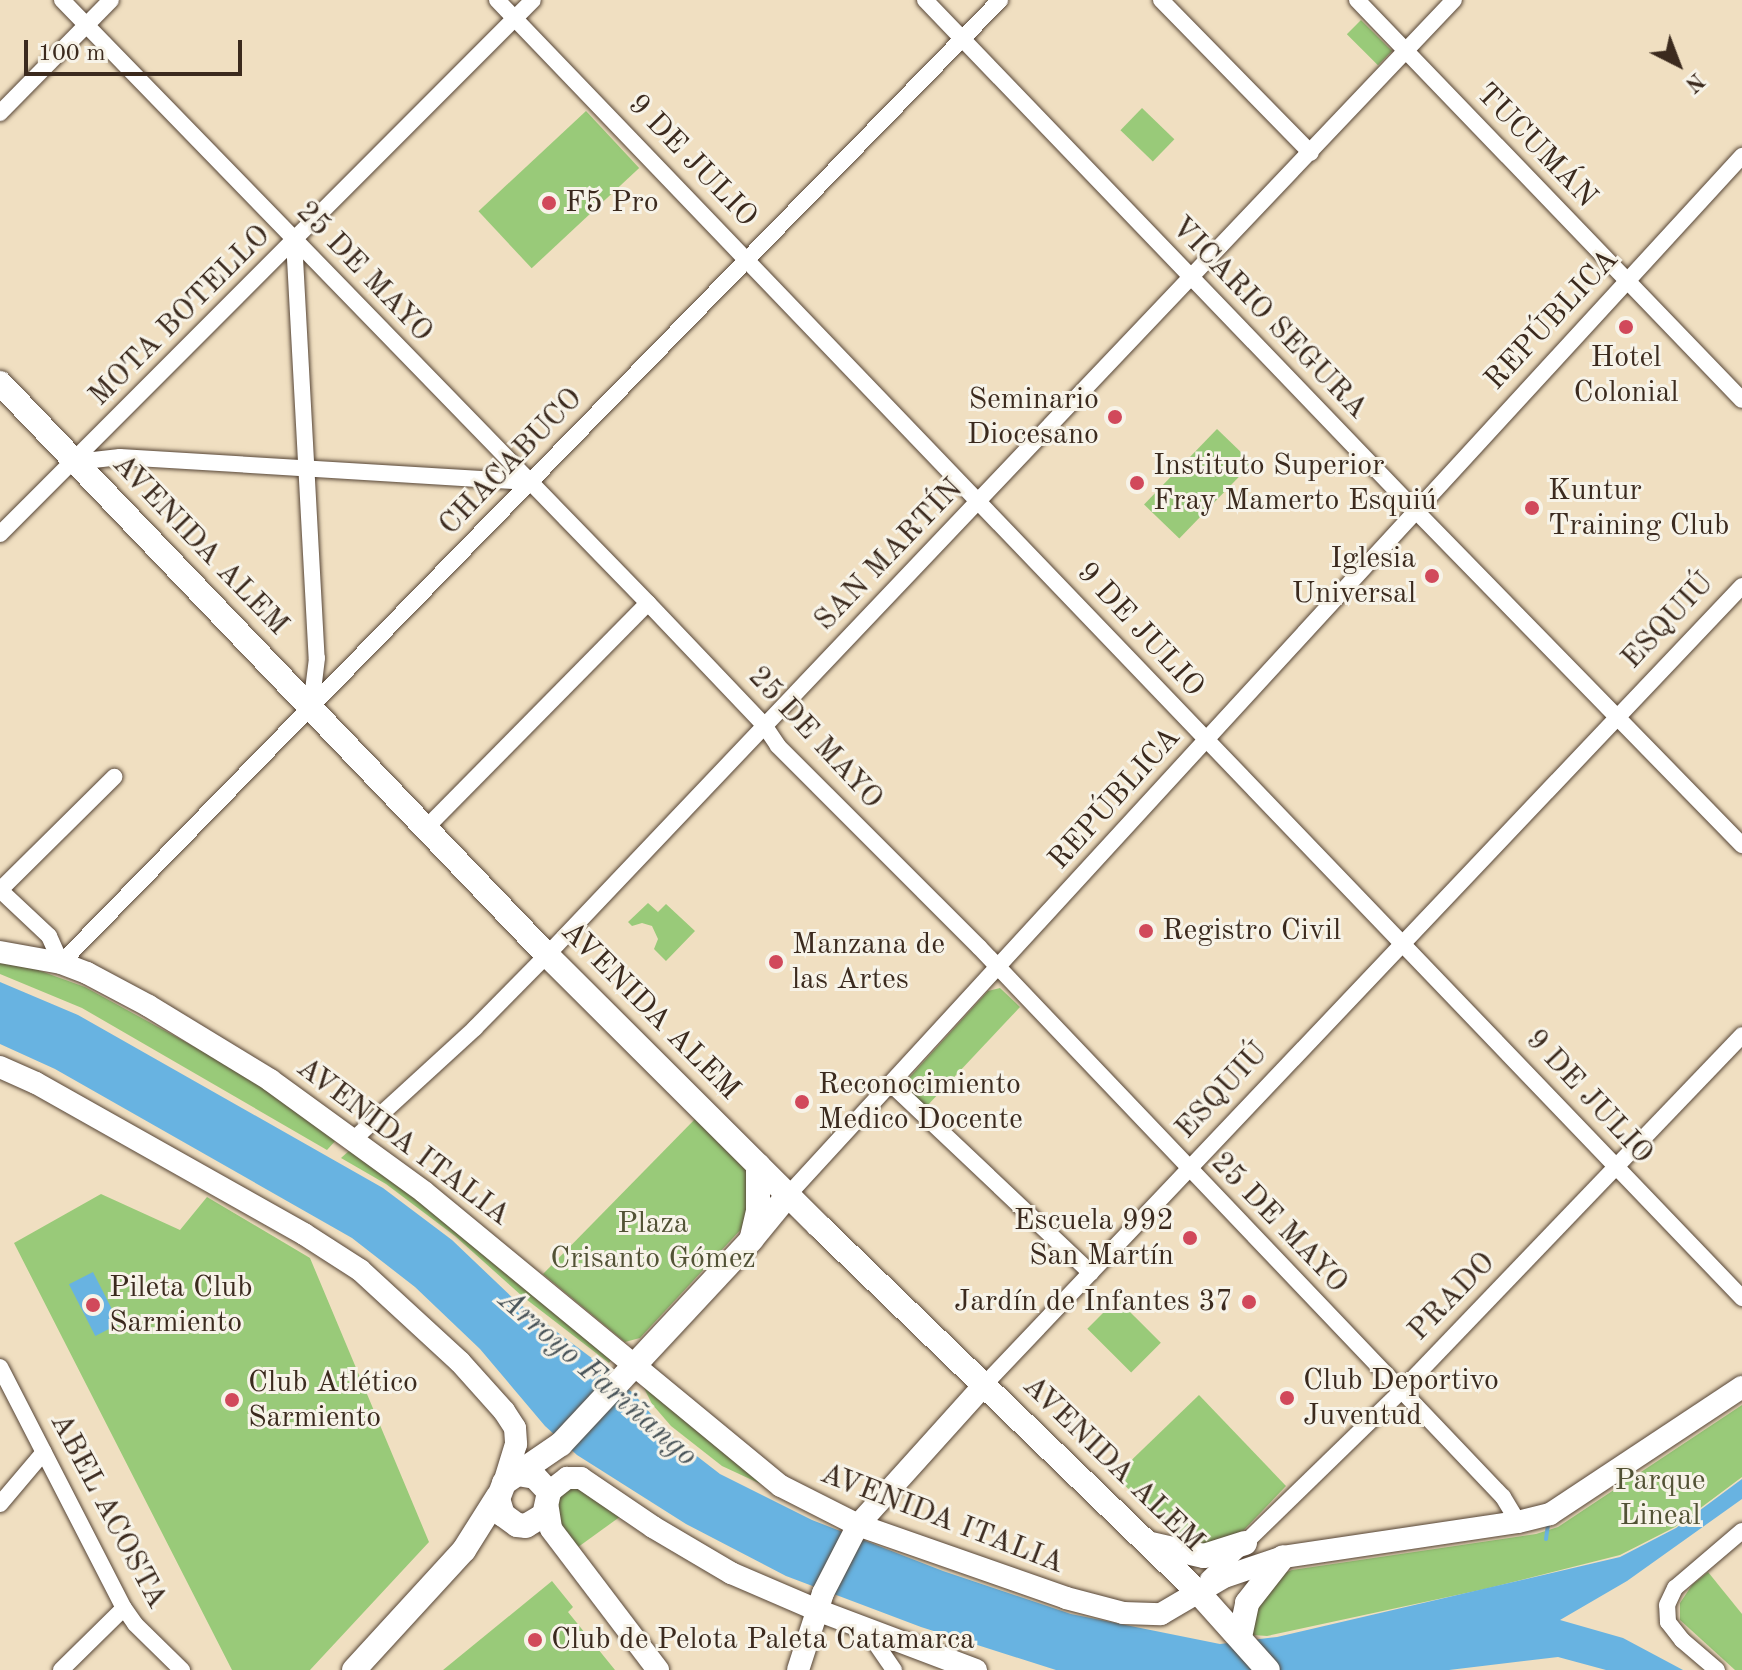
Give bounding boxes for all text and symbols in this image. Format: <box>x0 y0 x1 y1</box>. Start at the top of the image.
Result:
scale bar <box>28 24 246 74</box>
north arrow <box>1638 24 1718 104</box>
text: 100 m <box>38 42 106 66</box>
text: N <box>1680 68 1708 96</box>
street label: TUCUMÁN <box>1468 76 1604 216</box>
street label: 9 DE JULIO <box>620 87 764 235</box>
place label: F5 Pro <box>565 185 659 221</box>
street label: 25 DE MAYO <box>288 194 440 350</box>
marker: F5 Pro <box>540 194 558 212</box>
street label: VICARIO SEGURA <box>1163 209 1375 427</box>
street label: MOTA BOTELLO <box>82 218 278 414</box>
street label: REPÚBLICA <box>1478 242 1626 398</box>
marker: Hotel Colonial <box>1617 318 1635 336</box>
place label: Hotel Colonial <box>1573 340 1679 410</box>
street label: CHACABUCO <box>432 381 590 543</box>
place label: Seminario Diocesano <box>967 382 1099 452</box>
marker: Seminario Diocesano <box>1106 408 1124 426</box>
street label: AVENIDA ALEM <box>104 447 296 643</box>
place label: Instituto Superior Fray Mamerto Esquiú <box>1153 448 1437 518</box>
street label: SAN MARTÍN <box>807 471 971 639</box>
place label: Kuntur Training Club <box>1548 473 1729 544</box>
marker: Instituto Superior Fray Mamerto Esquiú <box>1128 474 1146 492</box>
marker: Kuntur Training Club <box>1523 499 1541 517</box>
place label: Iglesia Universal <box>1292 541 1416 612</box>
street label: 9 DE JULIO <box>1069 555 1211 705</box>
street label: ESQUIÚ <box>1614 565 1722 677</box>
marker: Iglesia Universal <box>1423 567 1441 585</box>
street label: 25 DE MAYO <box>740 659 890 817</box>
street label: REPÚBLICA <box>1042 720 1188 878</box>
place label: Registro Civil <box>1162 913 1341 949</box>
street label: AVENIDA ALEM <box>553 914 747 1108</box>
marker: Registro Civil <box>1137 922 1155 940</box>
place label: Manzana de las Artes <box>792 927 945 998</box>
marker: Manzana de las Artes <box>767 953 785 971</box>
street label: 9 DE JULIO <box>1518 1022 1660 1172</box>
street label: ESQUIÚ <box>1168 1035 1276 1147</box>
street label: AVENIDA ITALIA <box>289 1050 517 1234</box>
place label: Reconocimiento Medico Docente <box>818 1067 1023 1138</box>
marker: Reconocimiento Medico Docente <box>793 1093 811 1111</box>
street label: 25 DE MAYO <box>1203 1145 1355 1301</box>
place label: Escuela 992 San Martín <box>1014 1203 1174 1274</box>
park label: Plaza Crisanto Gómez <box>550 1206 756 1276</box>
marker: Escuela 992 San Martín <box>1181 1229 1199 1247</box>
street label: PRADO <box>1401 1245 1503 1349</box>
place label: Pileta Club Sarmiento <box>109 1270 253 1340</box>
water label: Arroyo Fariñango <box>490 1282 704 1476</box>
place label: Jardín de Infantes 37 <box>954 1284 1233 1320</box>
marker: Jardín de Infantes 37 <box>1240 1293 1258 1311</box>
marker: Pileta Club Sarmiento <box>84 1296 102 1314</box>
place label: Club Deportivo Juventud <box>1303 1363 1499 1434</box>
place label: Club Atlético Sarmiento <box>248 1365 418 1436</box>
street label: AVENIDA ALEM <box>1015 1368 1211 1560</box>
marker: Club Deportivo Juventud <box>1278 1389 1296 1407</box>
marker: Club Atlético Sarmiento <box>223 1391 241 1409</box>
street label: ABEL ACOSTA <box>41 1407 175 1615</box>
street label: AVENIDA ITALIA <box>815 1456 1069 1582</box>
park label: Parque Lineal <box>1614 1463 1706 1534</box>
place label: Club de Pelota Paleta Catamarca <box>551 1622 975 1658</box>
marker: Club de Pelota Paleta Catamarca <box>526 1631 544 1649</box>

